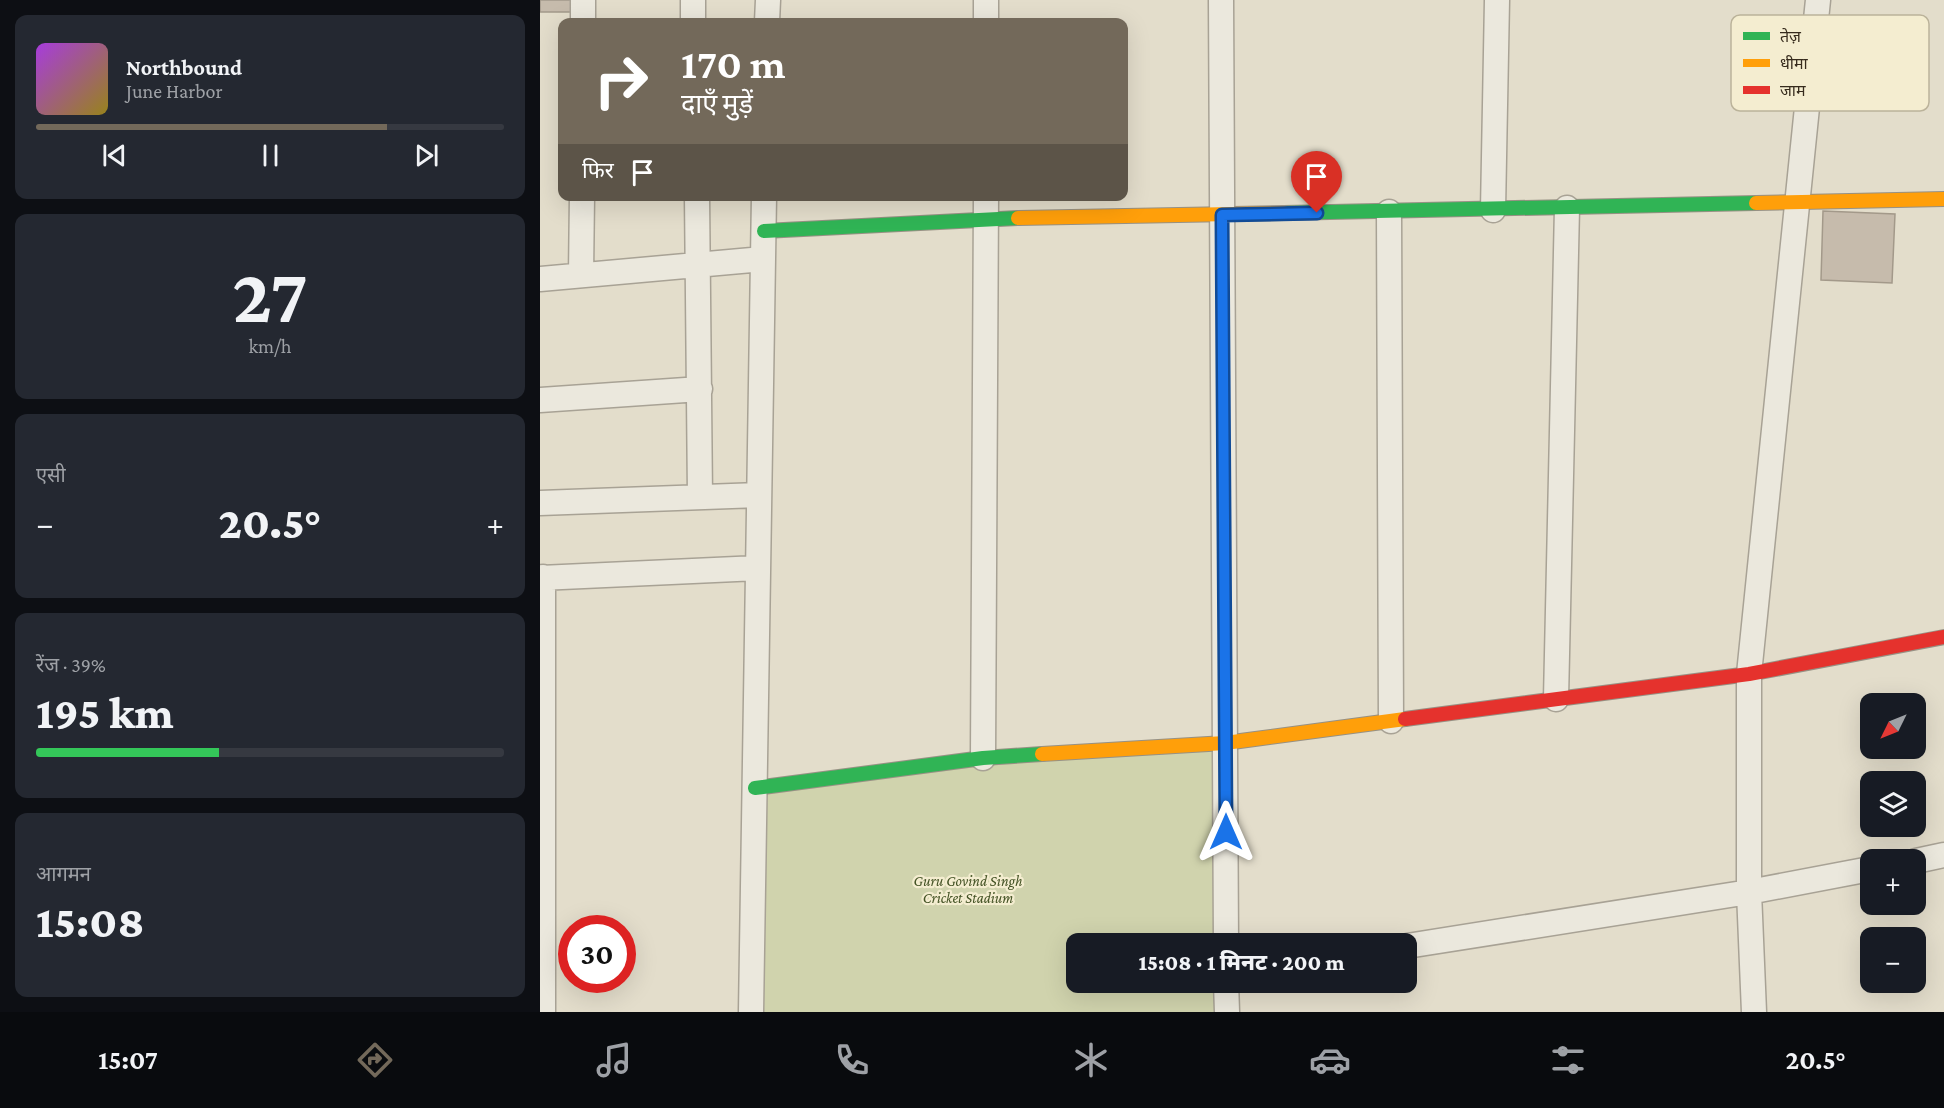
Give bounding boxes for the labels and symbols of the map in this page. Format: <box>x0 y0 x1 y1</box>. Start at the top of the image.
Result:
legend <box>1731 15 1929 111</box>
text: तेज़ <box>1780 27 1802 45</box>
text: धीमा <box>1780 55 1809 72</box>
text: जाम <box>1780 82 1806 99</box>
pin <box>1291 151 1342 213</box>
north arrow <box>1860 693 1926 759</box>
position arrow <box>1194 800 1258 864</box>
park label: Guru Govind Singh Cricket Stadium <box>914 873 1022 906</box>
speed limit sign: 30 <box>558 915 636 993</box>

